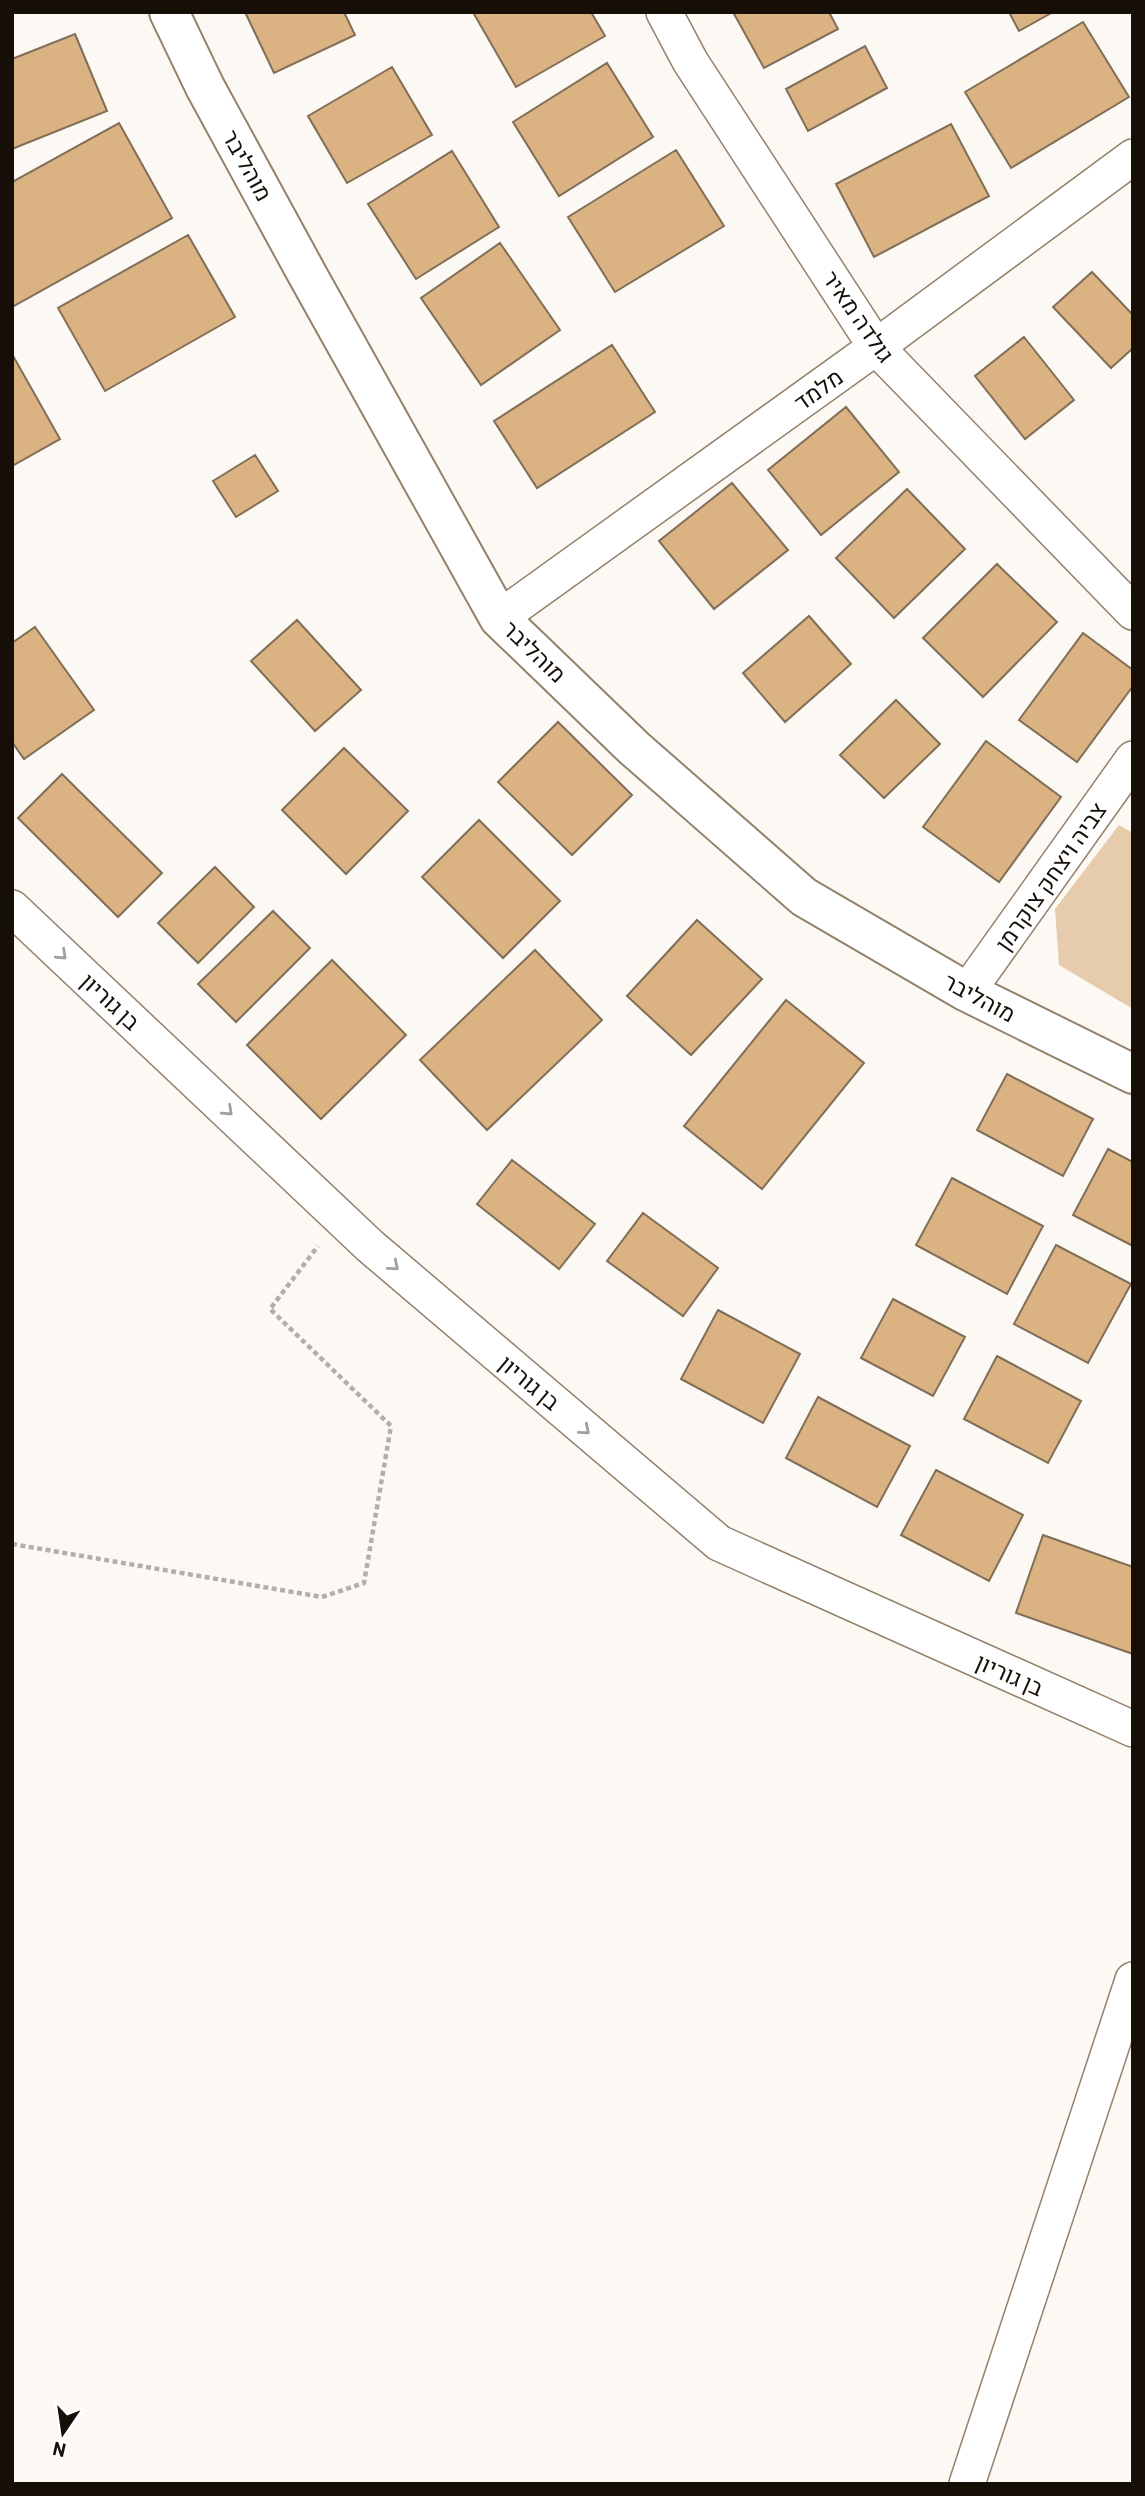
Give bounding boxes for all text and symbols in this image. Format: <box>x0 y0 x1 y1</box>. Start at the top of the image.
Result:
street label: מוהליבר <box>217 125 279 205</box>
street label: גולדה מאיר <box>817 265 901 367</box>
street label: מלמד <box>788 362 848 416</box>
street label: מוהליבר <box>498 614 572 688</box>
street label: צביה ויצחק צוקרמן <box>988 796 1112 956</box>
one-way arrow <box>54 946 67 959</box>
street label: בן גוריון <box>76 967 146 1035</box>
street label: מוהליבר <box>939 967 1021 1027</box>
one-way arrow <box>220 1102 233 1115</box>
one-way arrow <box>385 1258 398 1270</box>
street label: בן גוריון <box>494 1349 566 1415</box>
one-way arrow <box>577 1422 590 1434</box>
street label: בן גוריון <box>972 1647 1048 1701</box>
north arrow <box>28 2398 98 2468</box>
text: N <box>50 2437 68 2463</box>

